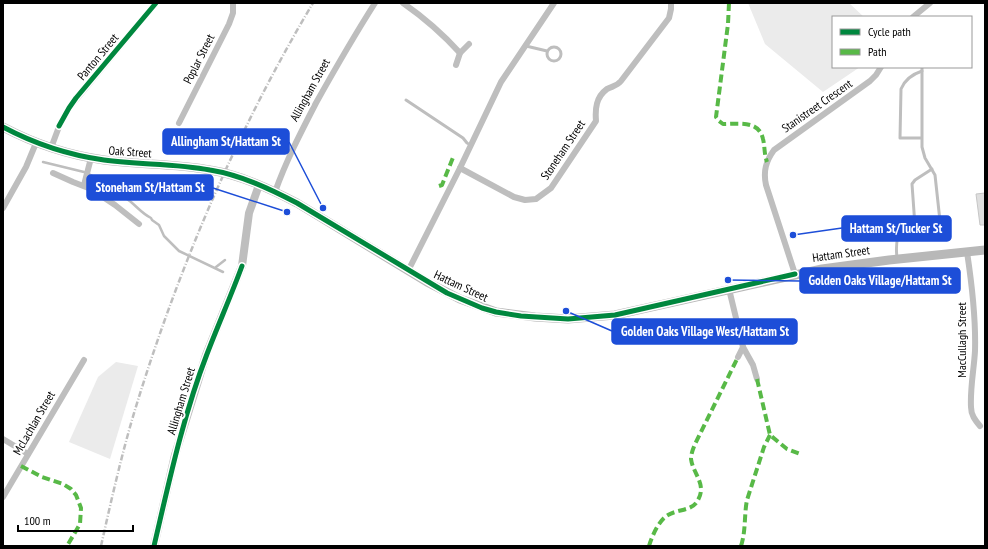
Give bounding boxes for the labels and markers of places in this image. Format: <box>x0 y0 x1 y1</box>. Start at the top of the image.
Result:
callout: Allingham St/Hattam St <box>163 129 289 154</box>
callout: Stoneham St/Hattam St <box>87 175 213 200</box>
callout: Hattam St/Tucker St <box>842 216 951 241</box>
callout: Golden Oaks Village/Hattam St <box>800 268 960 293</box>
callout: Golden Oaks Village West/Hattam St <box>612 319 797 344</box>

